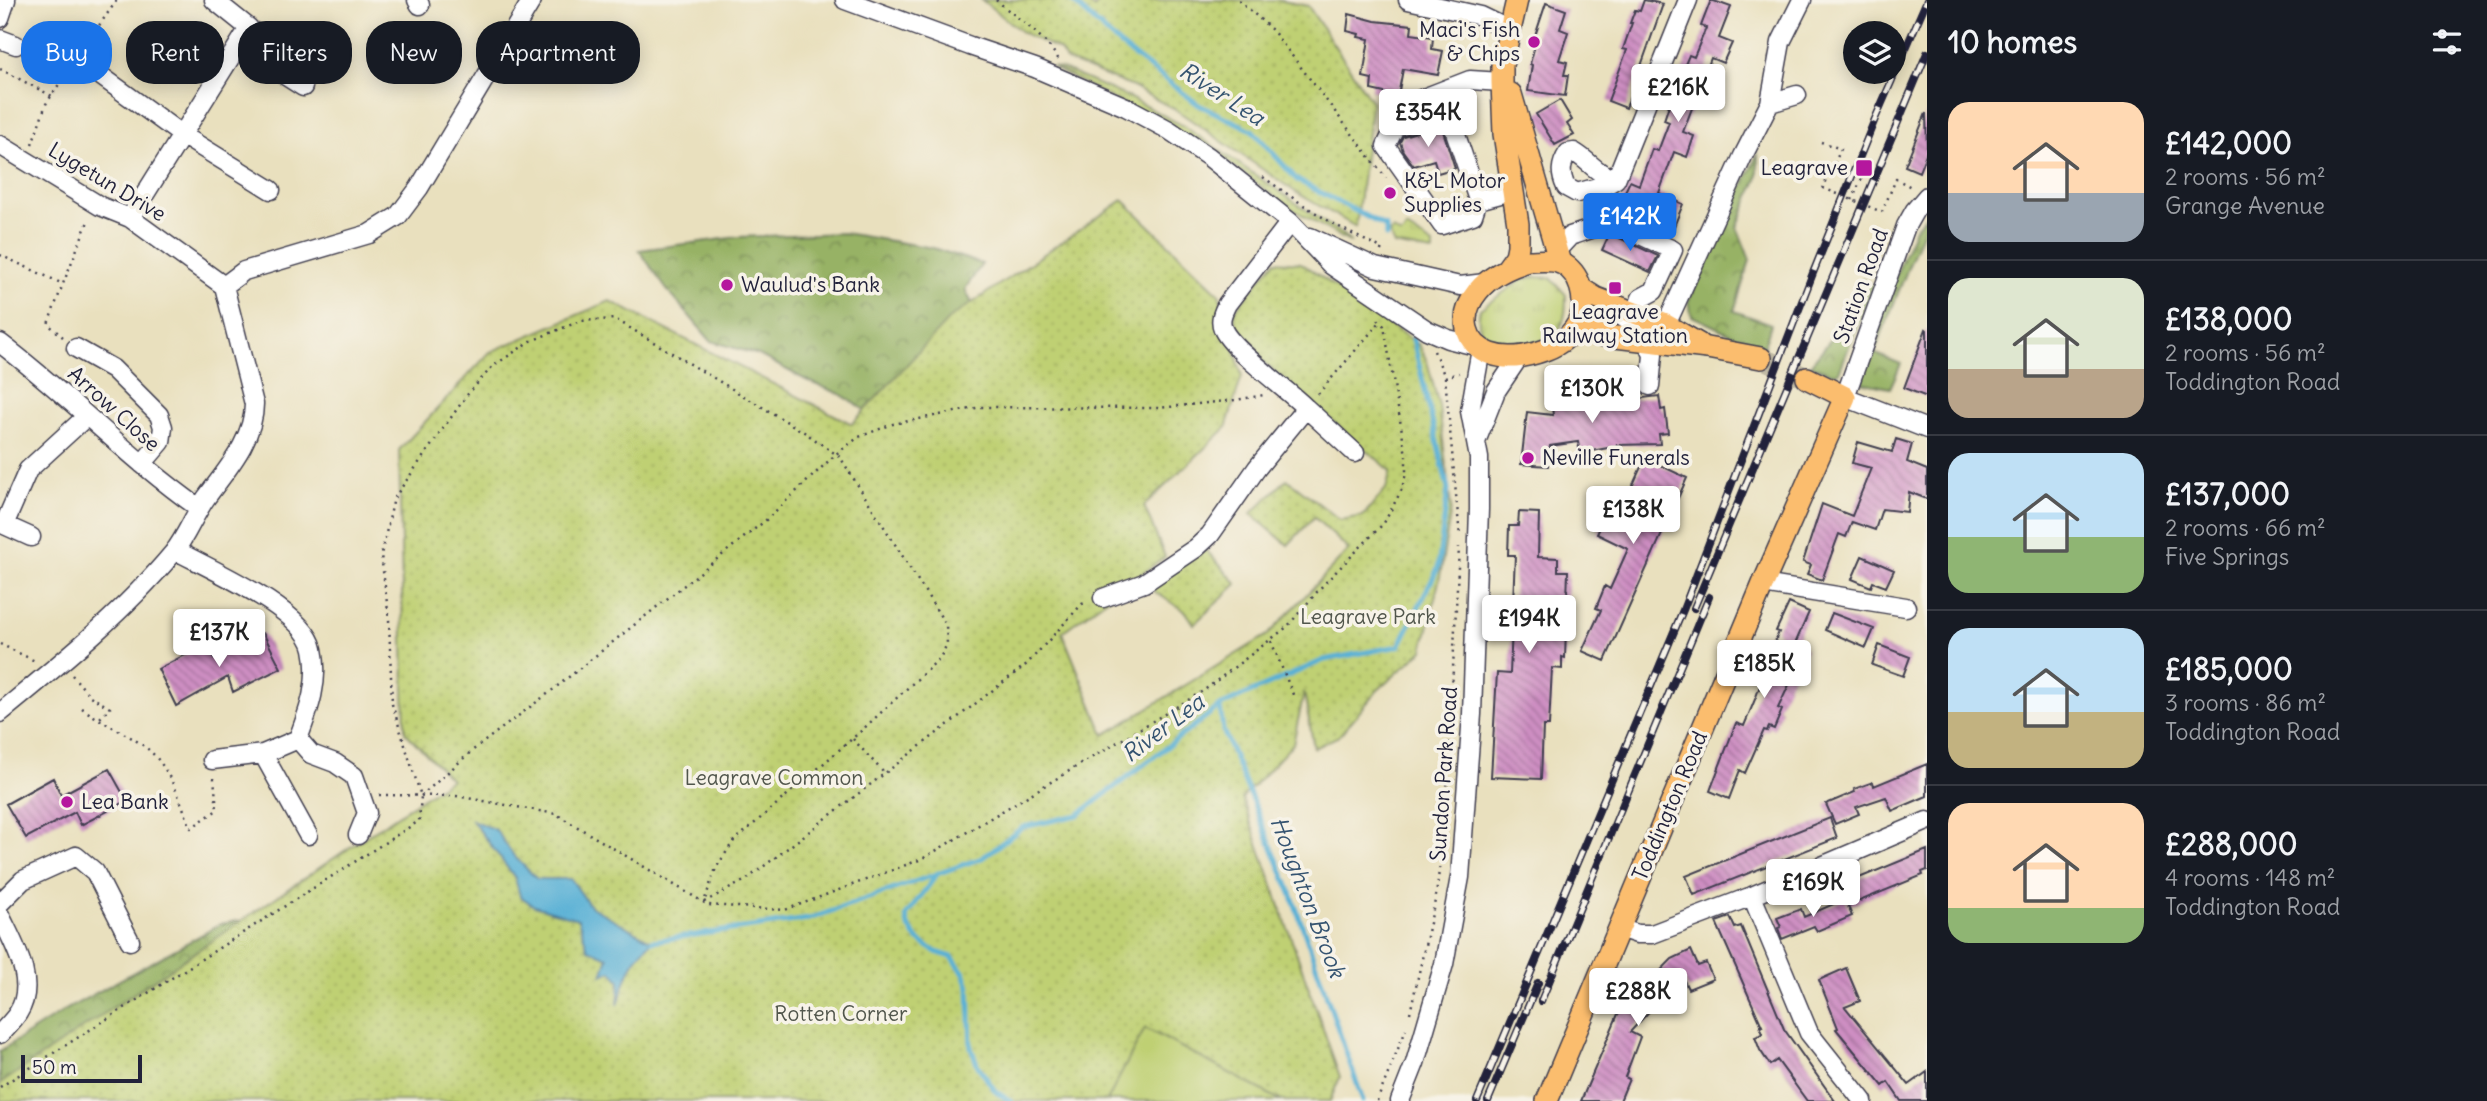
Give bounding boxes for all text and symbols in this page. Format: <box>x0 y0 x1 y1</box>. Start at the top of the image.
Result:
place label: Maci's Fish & Chips <box>1419 16 1520 67</box>
chip: Buy <box>21 21 112 84</box>
chip: Rent <box>126 21 224 84</box>
chip: Filters <box>238 21 352 84</box>
chip: New <box>366 21 462 84</box>
chip: Apartment <box>476 21 640 84</box>
map controls <box>1843 21 1906 84</box>
button: layers <box>1843 21 1906 84</box>
text: 10 homes <box>1948 23 2077 61</box>
icon: filters <box>2428 23 2466 61</box>
marker: Maci's Fish & Chips <box>1526 34 1542 50</box>
water label: River Lea <box>1174 55 1272 133</box>
pin: £216K <box>1629 64 1727 124</box>
text: £216K <box>1647 72 1709 101</box>
pin: £354K <box>1379 90 1477 149</box>
text: £354K <box>1395 97 1461 126</box>
text: £142,000 <box>2165 124 2292 162</box>
icon: home <box>2004 130 2088 214</box>
street label: Lygetun Drive <box>44 136 171 227</box>
place label: Leagrave <box>1760 154 1848 181</box>
marker: Leagrave <box>1854 158 1874 178</box>
text: 2 rooms · 56 m² <box>2165 162 2326 191</box>
place label: K&L Motor Supplies <box>1404 167 1506 218</box>
marker: K&L Motor Supplies <box>1382 185 1398 201</box>
text: Grange Avenue <box>2165 191 2325 220</box>
pin: £142K <box>1581 194 1679 253</box>
text: £142K <box>1599 201 1661 230</box>
street label: Station Road <box>1827 225 1894 347</box>
place label: Waulud's Bank <box>741 271 880 298</box>
marker: Waulud's Bank <box>719 277 735 293</box>
marker: Leagrave Railway Station <box>1607 280 1623 296</box>
place label: Leagrave Railway Station <box>1542 298 1688 349</box>
text: £138,000 <box>2165 300 2292 338</box>
icon: home <box>2004 306 2088 390</box>
text: 2 rooms · 56 m² <box>2165 338 2326 367</box>
street label: Arrow Close <box>63 360 166 457</box>
pin: £130K <box>1543 366 1641 425</box>
text: Toddington Road <box>2165 367 2340 396</box>
text: £130K <box>1560 373 1624 402</box>
place label: Neville Funerals <box>1542 444 1690 471</box>
marker: Neville Funerals <box>1520 450 1536 466</box>
text: £137,000 <box>2165 475 2290 513</box>
icon: home <box>2004 481 2088 565</box>
pin: £138K <box>1584 486 1682 546</box>
text: £138K <box>1602 494 1664 523</box>
text: 2 rooms · 66 m² <box>2165 513 2326 542</box>
text: Five Springs <box>2165 542 2289 571</box>
pin: £194K <box>1480 596 1578 655</box>
park label: Leagrave Park <box>1300 603 1436 630</box>
text: £194K <box>1498 603 1560 632</box>
pin: £137K <box>170 610 268 669</box>
text: £137K <box>189 617 249 646</box>
pin: £185K <box>1715 640 1813 700</box>
text: £185K <box>1733 648 1795 677</box>
text: £185,000 <box>2165 650 2293 688</box>
icon: home <box>2004 656 2088 740</box>
water label: River Lea <box>1116 686 1211 768</box>
street label: Sundon Park Road <box>1424 686 1463 862</box>
text: 3 rooms · 86 m² <box>2165 688 2326 717</box>
text: Toddington Road <box>2165 717 2340 746</box>
street label: Toddington Road <box>1626 727 1713 885</box>
park label: Leagrave Common <box>685 764 863 791</box>
place label: Lea Bank <box>81 788 169 815</box>
marker: Lea Bank <box>59 794 75 810</box>
water label: Houghton Brook <box>1264 812 1353 983</box>
text: £288,000 <box>2165 825 2298 863</box>
icon: home <box>2004 831 2088 915</box>
pin: £169K <box>1764 860 1862 919</box>
text: 4 rooms · 148 m² <box>2165 863 2335 892</box>
text: £169K <box>1782 867 1844 896</box>
text: Toddington Road <box>2165 892 2340 921</box>
pin: £288K <box>1589 968 1687 1028</box>
text: £288K <box>1605 976 1671 1005</box>
park label: Rotten Corner <box>774 1000 908 1027</box>
scale bar <box>21 1052 142 1084</box>
text: 50 m <box>32 1055 77 1079</box>

